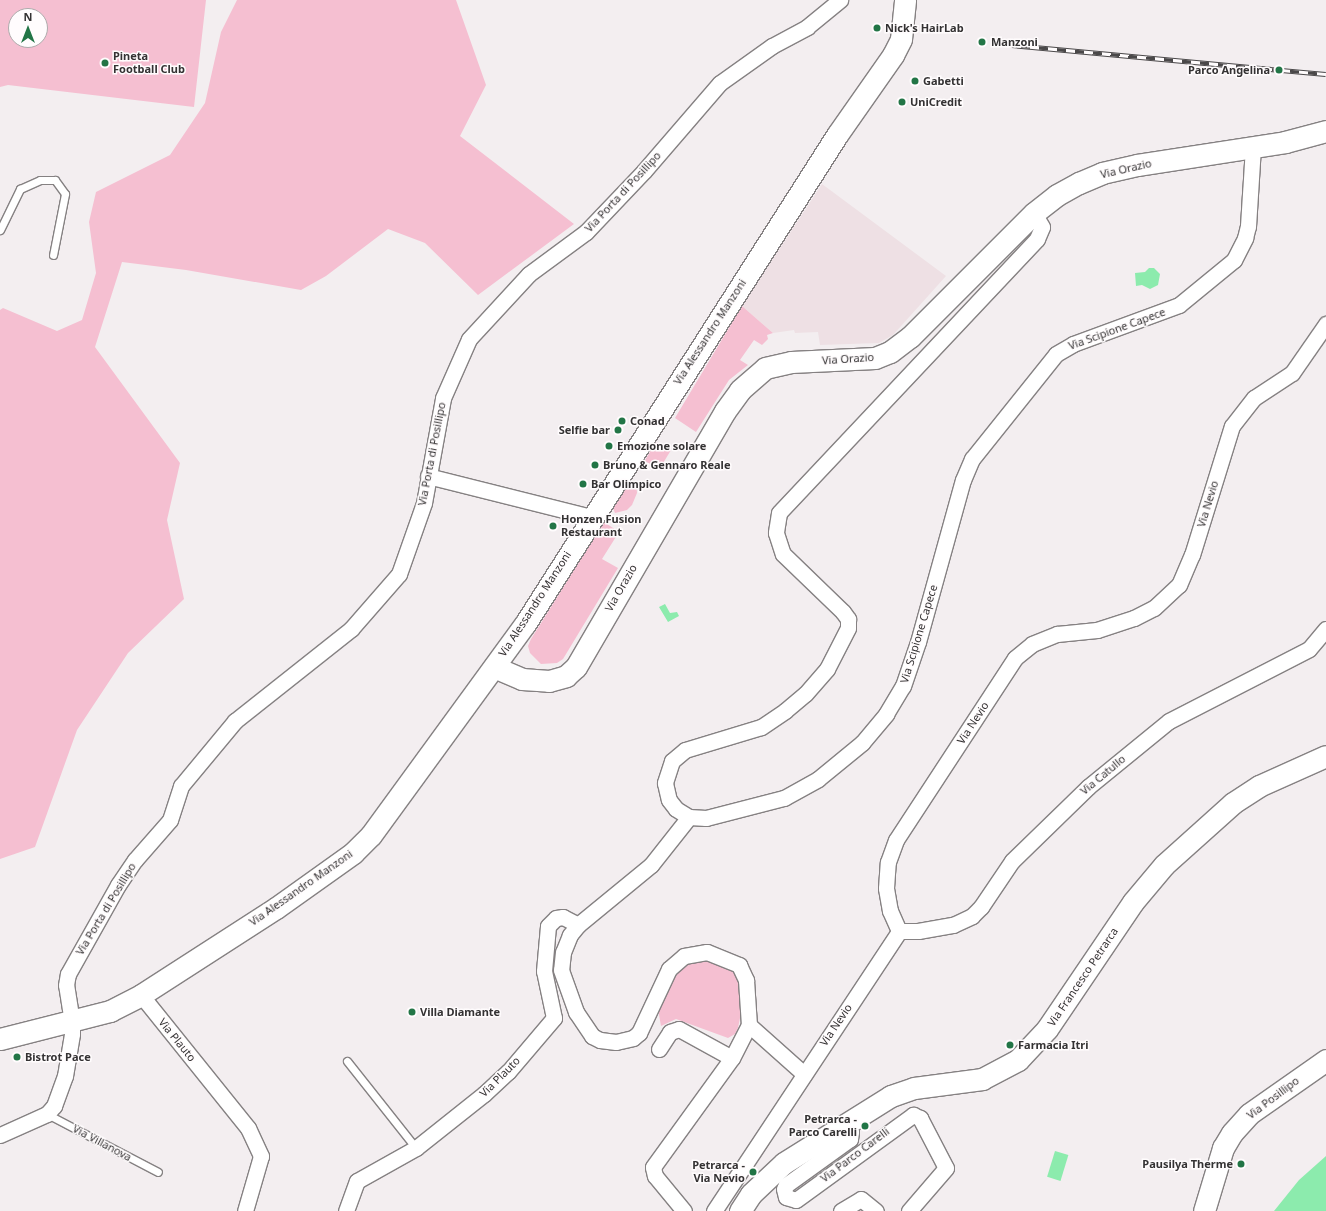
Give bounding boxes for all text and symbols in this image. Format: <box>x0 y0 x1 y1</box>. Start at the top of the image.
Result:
north arrow <box>8 8 48 48</box>
text: N <box>24 9 32 24</box>
place label: Nick's HairLab <box>885 21 964 35</box>
marker: Nick's HairLab <box>872 23 882 33</box>
place label: Manzoni <box>991 35 1038 49</box>
marker: Manzoni <box>976 36 988 48</box>
place label: Pineta Football Club <box>113 50 185 76</box>
marker: Pineta Football Club <box>100 58 110 68</box>
place label: Parco Angelina <box>1188 63 1270 77</box>
marker: Parco Angelina <box>1273 64 1285 76</box>
place label: Gabetti <box>923 74 964 88</box>
marker: Gabetti <box>910 76 920 86</box>
place label: UniCredit <box>910 95 962 109</box>
marker: UniCredit <box>897 97 907 107</box>
street label: Via Porta di Posillipo <box>582 149 664 235</box>
street label: Via Orazio <box>1099 157 1153 181</box>
street label: Via Alessandro Manzoni <box>671 277 749 387</box>
street label: Via Scipione Capece <box>1067 305 1167 353</box>
street label: Via Orazio <box>821 351 875 367</box>
street label: Via Porta di Posillipo <box>415 401 449 507</box>
place label: Conad <box>630 414 665 428</box>
marker: Conad <box>617 416 627 426</box>
place label: Selfie bar <box>559 423 610 437</box>
marker: Selfie bar <box>613 425 623 435</box>
place label: Emozione solare <box>617 439 706 453</box>
marker: Emozione solare <box>604 441 614 451</box>
place label: Bruno & Gennaro Reale <box>603 458 730 472</box>
marker: Bruno & Gennaro Reale <box>590 460 600 470</box>
place label: Bar Olimpico <box>591 477 661 491</box>
marker: Bar Olimpico <box>578 479 588 489</box>
street label: Via Nevio <box>1195 479 1221 529</box>
place label: Honzen Fusion Restaurant <box>561 513 641 539</box>
marker: Honzen Fusion Restaurant <box>548 521 558 531</box>
street label: Via Alessandro Manzoni <box>496 549 574 659</box>
street label: Via Orazio <box>602 562 640 614</box>
street label: Via Scipione Capece <box>898 583 940 685</box>
street label: Via Nevio <box>954 699 992 747</box>
street label: Via Catullo <box>1078 752 1128 798</box>
street label: Via Alessandro Manzoni <box>247 847 355 929</box>
street label: Via Porta di Posillipo <box>73 861 139 957</box>
street label: Via Francesco Petrarca <box>1045 925 1121 1029</box>
street label: Via Nevio <box>817 1001 855 1049</box>
place label: Villa Diamante <box>420 1005 500 1019</box>
marker: Villa Diamante <box>407 1007 417 1017</box>
street label: Via Plauto <box>156 1016 198 1064</box>
place label: Farmacia Itri <box>1018 1038 1089 1052</box>
marker: Farmacia Itri <box>1005 1040 1015 1050</box>
place label: Bistrot Pace <box>25 1050 91 1064</box>
marker: Bistrot Pace <box>12 1052 22 1062</box>
street label: Via Plauto <box>477 1054 523 1100</box>
street label: Via Posillipo <box>1244 1074 1302 1122</box>
place label: Petrarca - Parco Carelli <box>789 1113 857 1139</box>
marker: Petrarca - Parco Carelli <box>860 1121 870 1131</box>
street label: Via Villanova <box>70 1122 134 1164</box>
street label: Via Parco Carelli <box>818 1125 892 1185</box>
place label: Pausilya Therme <box>1142 1157 1233 1171</box>
place label: Petrarca - Via Nevio <box>692 1159 745 1185</box>
marker: Pausilya Therme <box>1236 1159 1246 1169</box>
marker: Petrarca - Via Nevio <box>748 1167 758 1177</box>

